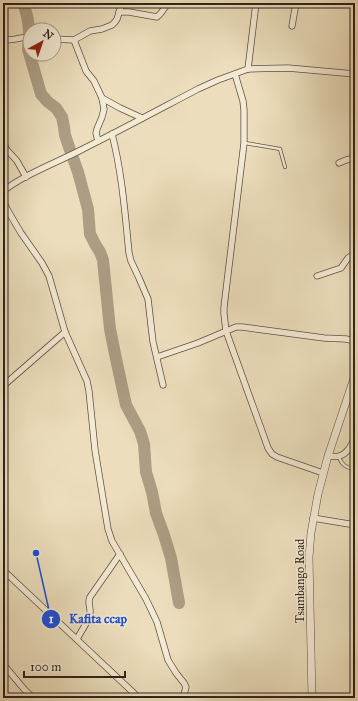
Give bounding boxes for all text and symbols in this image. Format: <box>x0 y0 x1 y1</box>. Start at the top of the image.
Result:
north arrow <box>22 22 62 62</box>
text: N <box>40 27 56 43</box>
street label: Tsambango Road <box>293 539 308 623</box>
callout: Kafita ccap <box>41 606 136 631</box>
text: Kafita ccap <box>69 611 128 627</box>
text: 1 <box>49 612 54 626</box>
scale bar <box>24 653 125 679</box>
text: 100 m <box>30 660 61 674</box>

